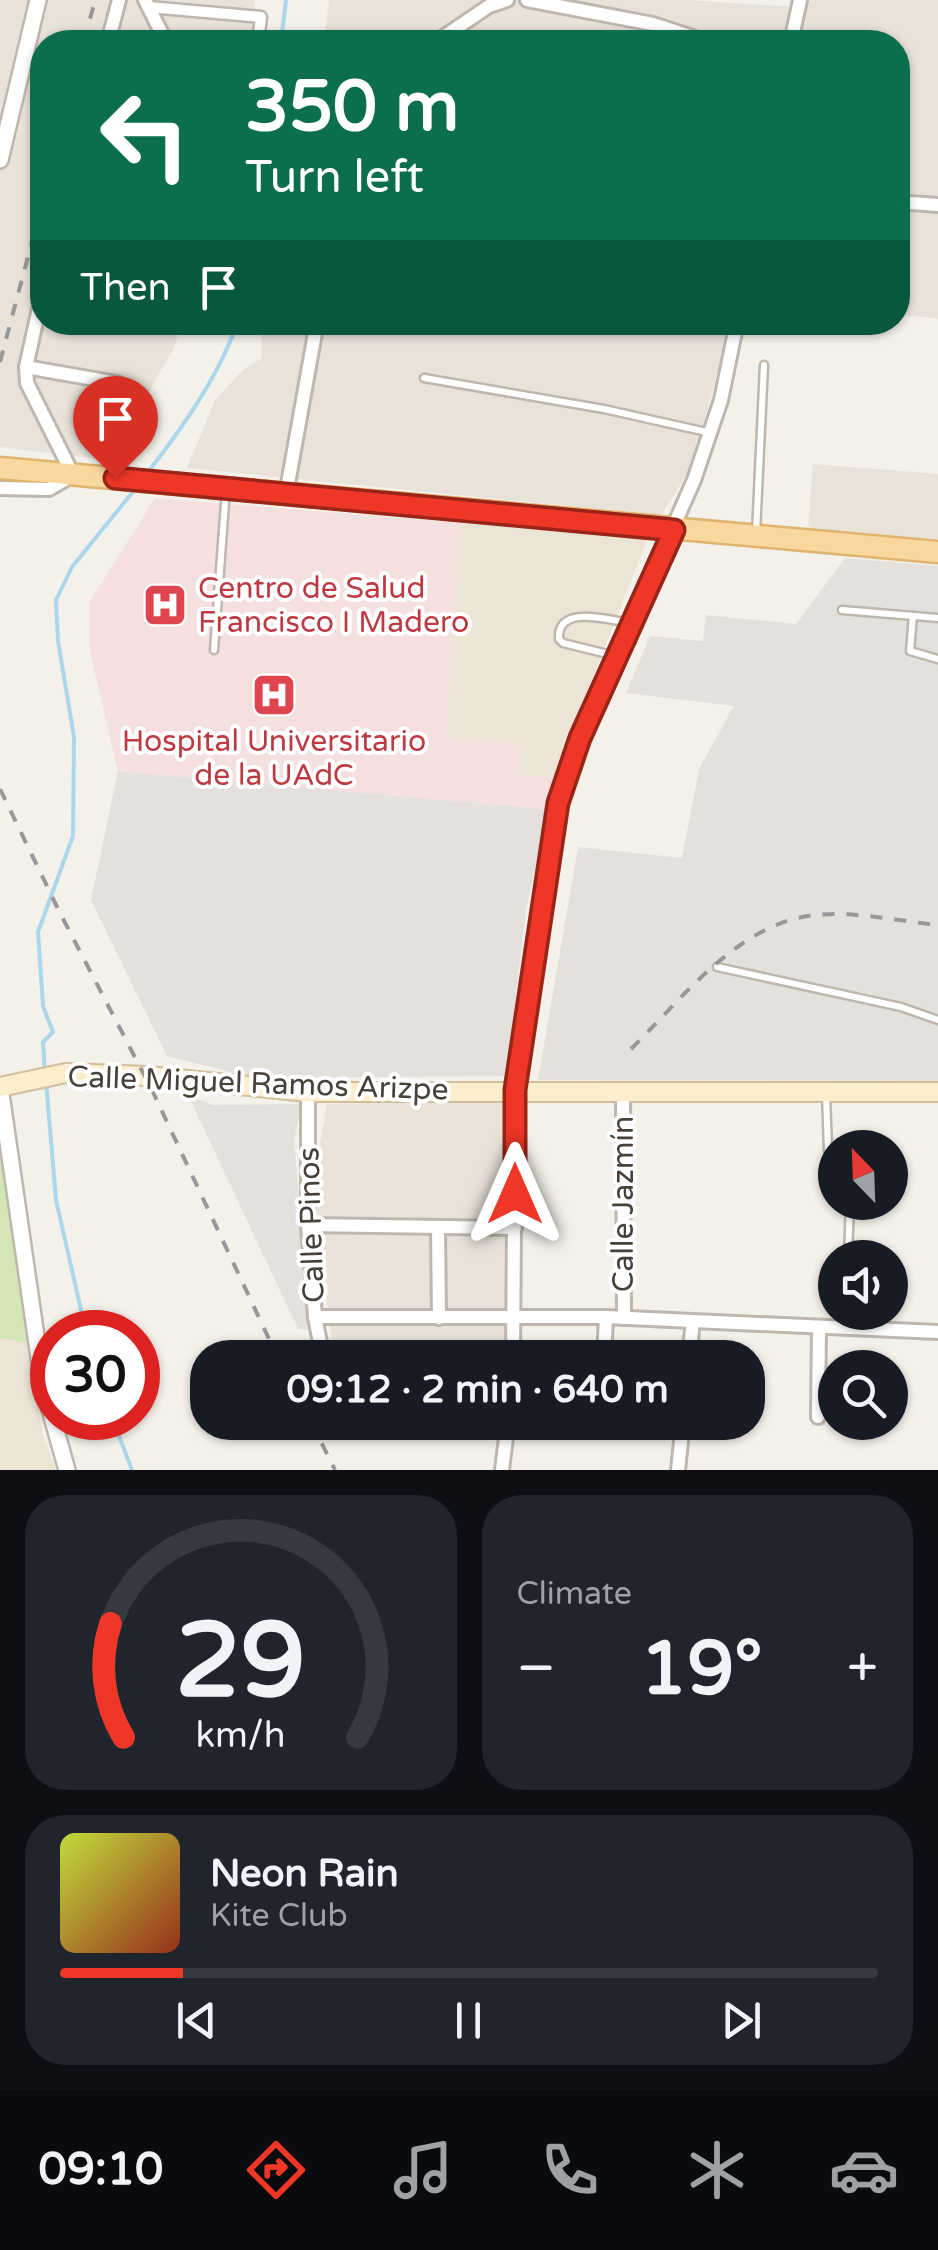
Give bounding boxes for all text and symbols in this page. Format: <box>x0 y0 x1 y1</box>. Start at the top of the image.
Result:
text: 350 m <box>245 66 459 150</box>
icon: left <box>80 70 210 200</box>
text: Turn left <box>245 151 424 205</box>
icon: arrive <box>191 260 246 315</box>
text: Then <box>80 265 171 311</box>
pin <box>73 376 158 479</box>
icon: arrive <box>88 391 143 446</box>
place label: Centro de Salud Francisco I Madero <box>198 570 469 641</box>
hospital icon: Centro de Salud Francisco I Madero <box>142 582 188 628</box>
hospital icon: Hospital Universitario de la UAdC <box>251 672 297 718</box>
place label: Hospital Universitario de la UAdC <box>122 723 426 794</box>
street label: Calle Miguel Ramos Arizpe <box>67 1058 449 1109</box>
street label: Calle Jazmín <box>605 1116 642 1292</box>
north arrow <box>818 1130 908 1220</box>
map controls <box>818 1130 908 1440</box>
position arrow <box>463 1142 567 1246</box>
street label: Calle Pinos <box>290 1147 333 1303</box>
button: sound <box>818 1240 908 1330</box>
speed limit sign: 30 <box>30 1310 160 1440</box>
button: search <box>818 1350 908 1440</box>
text: 09:12 · 2 min · 640 m <box>286 1367 669 1413</box>
text: Climate <box>517 1575 632 1613</box>
text: 29 <box>175 1600 306 1725</box>
text: 19° <box>640 1624 763 1714</box>
text: − <box>517 1636 556 1702</box>
text: + <box>847 1636 878 1702</box>
text: km/h <box>196 1714 286 1757</box>
text: Neon Rain <box>210 1851 399 1897</box>
text: Kite Club <box>210 1897 348 1935</box>
icon: previous <box>169 1993 224 2048</box>
icon: pause <box>441 1993 496 2048</box>
icon: next <box>714 1993 769 2048</box>
icon: directions <box>241 2135 311 2205</box>
icon: music <box>388 2135 458 2205</box>
icon: phone <box>535 2135 605 2205</box>
icon: climate <box>682 2135 752 2205</box>
icon: car <box>829 2135 899 2205</box>
text: 09:10 <box>39 2143 163 2197</box>

